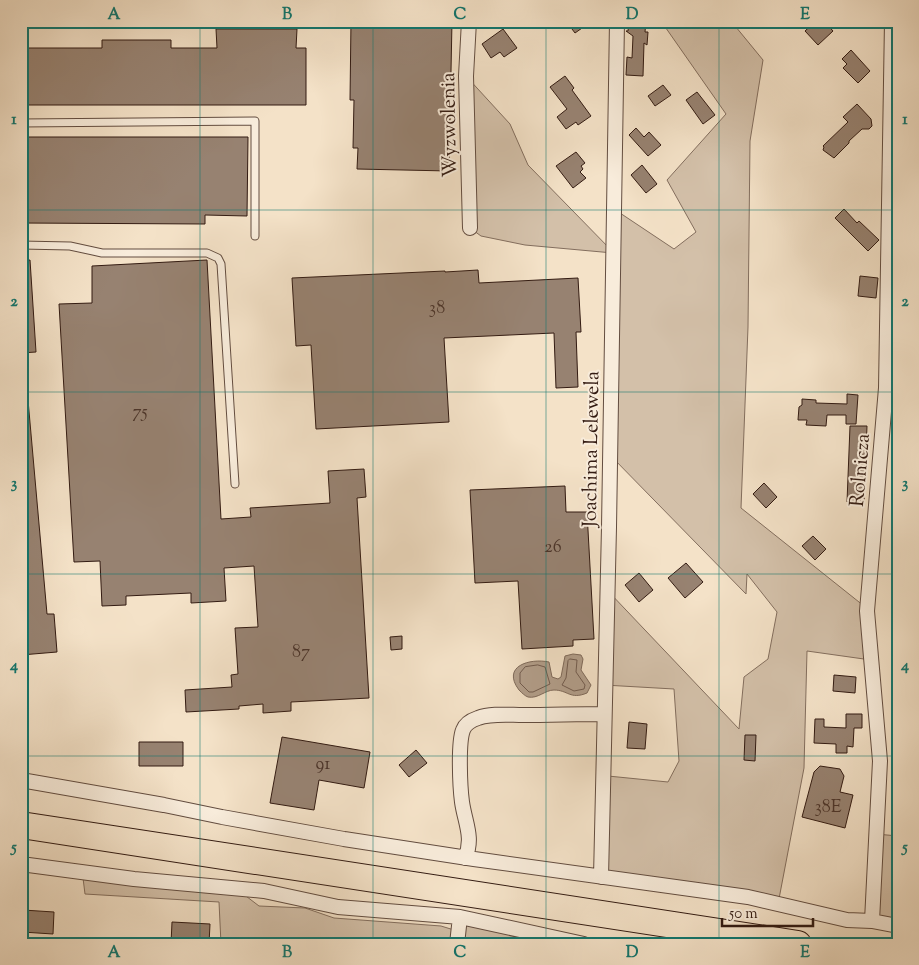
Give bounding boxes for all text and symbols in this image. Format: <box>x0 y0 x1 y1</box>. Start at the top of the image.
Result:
text: A <box>108 4 121 27</box>
text: B <box>282 4 292 27</box>
text: C <box>454 4 467 27</box>
text: D <box>626 4 639 27</box>
text: E <box>800 4 810 27</box>
street label: Wyzwolenia <box>435 72 466 178</box>
text: 1 <box>11 109 17 132</box>
text: 1 <box>902 109 908 132</box>
text: 2 <box>10 291 18 314</box>
text: 2 <box>901 291 909 314</box>
house number: 38 <box>429 296 445 322</box>
street label: Joachima Lelewela <box>577 371 608 528</box>
house number: 75 <box>132 400 148 426</box>
street label: Rolnicza <box>844 432 879 508</box>
text: 3 <box>11 473 18 496</box>
text: 3 <box>902 473 909 496</box>
house number: 26 <box>544 535 562 561</box>
house number: 87 <box>292 640 310 666</box>
text: 4 <box>9 655 18 678</box>
text: 4 <box>900 655 909 678</box>
house number: 91 <box>316 752 330 778</box>
house number: 38E <box>814 795 842 821</box>
text: 5 <box>9 837 17 860</box>
text: 5 <box>900 837 908 860</box>
scale bar <box>722 895 813 927</box>
text: 50 m <box>728 904 758 925</box>
text: A <box>108 942 121 965</box>
text: B <box>282 942 292 965</box>
text: C <box>454 942 467 965</box>
text: D <box>626 942 639 965</box>
text: E <box>800 942 810 965</box>

